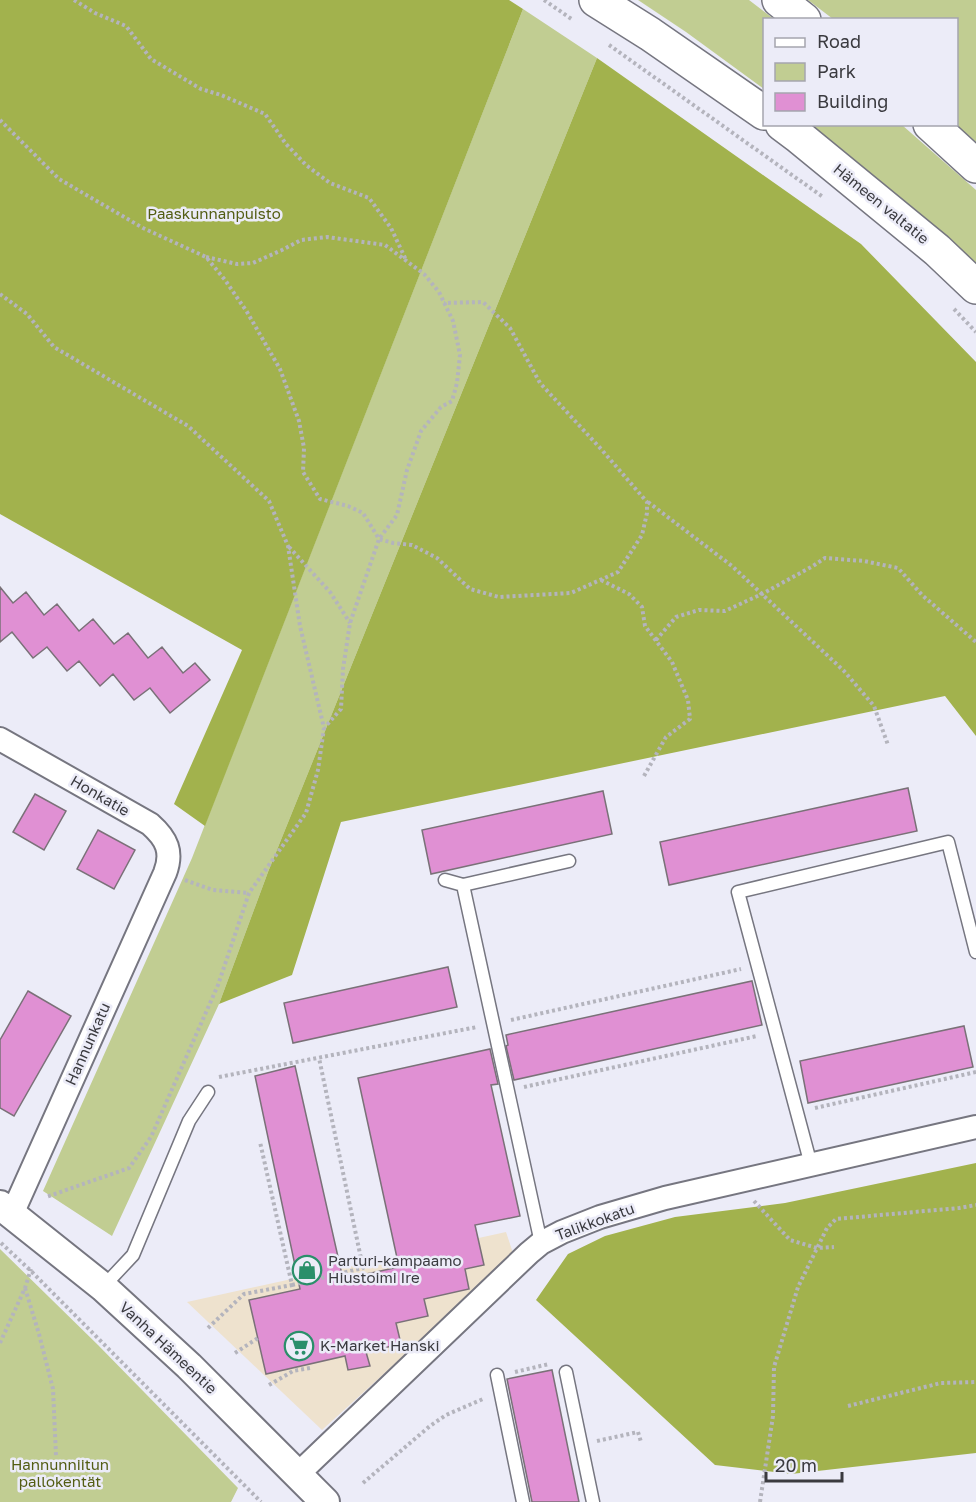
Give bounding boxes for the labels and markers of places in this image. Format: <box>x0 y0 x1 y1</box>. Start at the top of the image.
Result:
place label: Parturi-kampaamo Hiustoimi Ire <box>328 1251 461 1286</box>
shop icon: Parturi-kampaamo Hiustoimi Ire <box>291 1254 323 1286</box>
supermarket icon: K-Market Hanski <box>283 1330 315 1362</box>
place label: K-Market Hanski <box>320 1336 439 1354</box>

